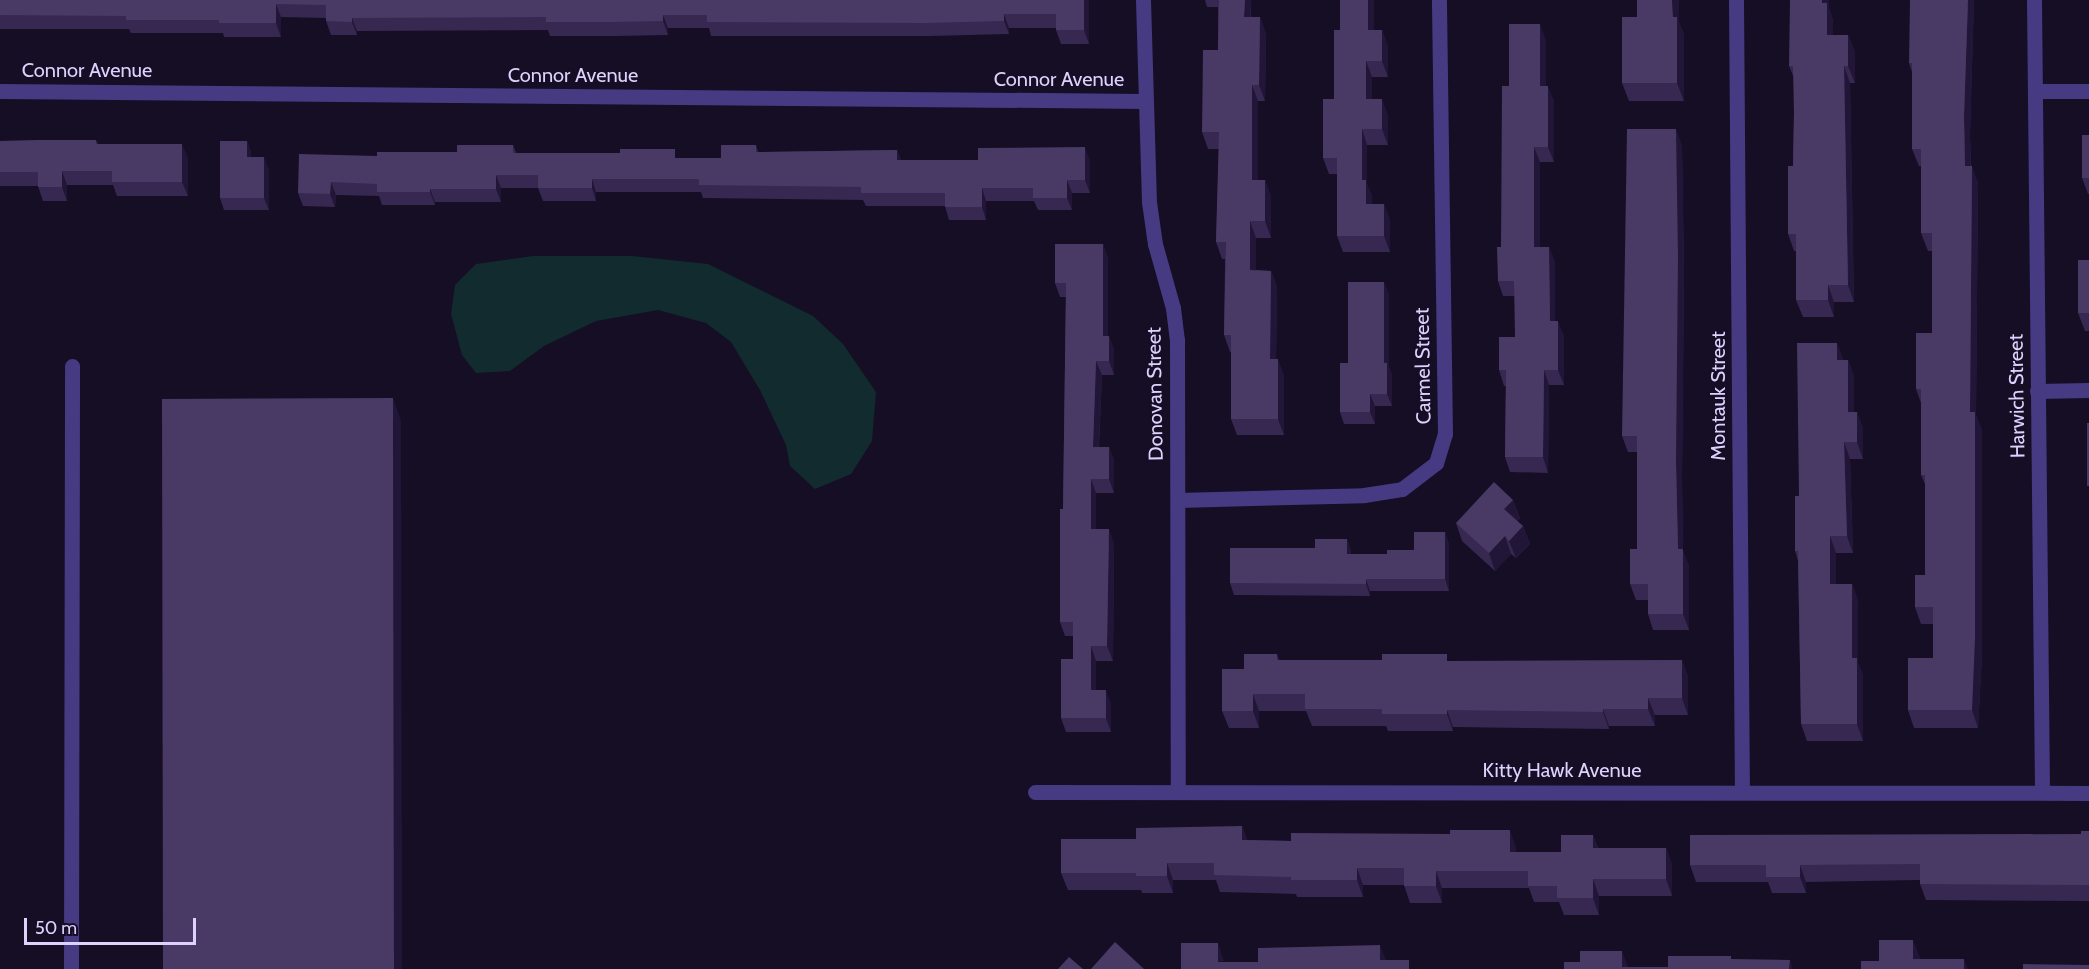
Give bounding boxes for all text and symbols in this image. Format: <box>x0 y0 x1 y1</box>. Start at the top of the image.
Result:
street label: Connor Avenue <box>22 58 152 82</box>
street label: Connor Avenue <box>508 63 638 87</box>
street label: Connor Avenue <box>994 67 1124 91</box>
street label: Carmel Street <box>1410 307 1436 425</box>
street label: Donovan Street <box>1142 327 1168 461</box>
street label: Montauk Street <box>1706 331 1730 461</box>
street label: Harwich Street <box>2004 334 2030 458</box>
street label: Kitty Hawk Avenue <box>1483 758 1641 782</box>
scale bar <box>27 906 200 944</box>
text: 50 m <box>35 917 77 939</box>

